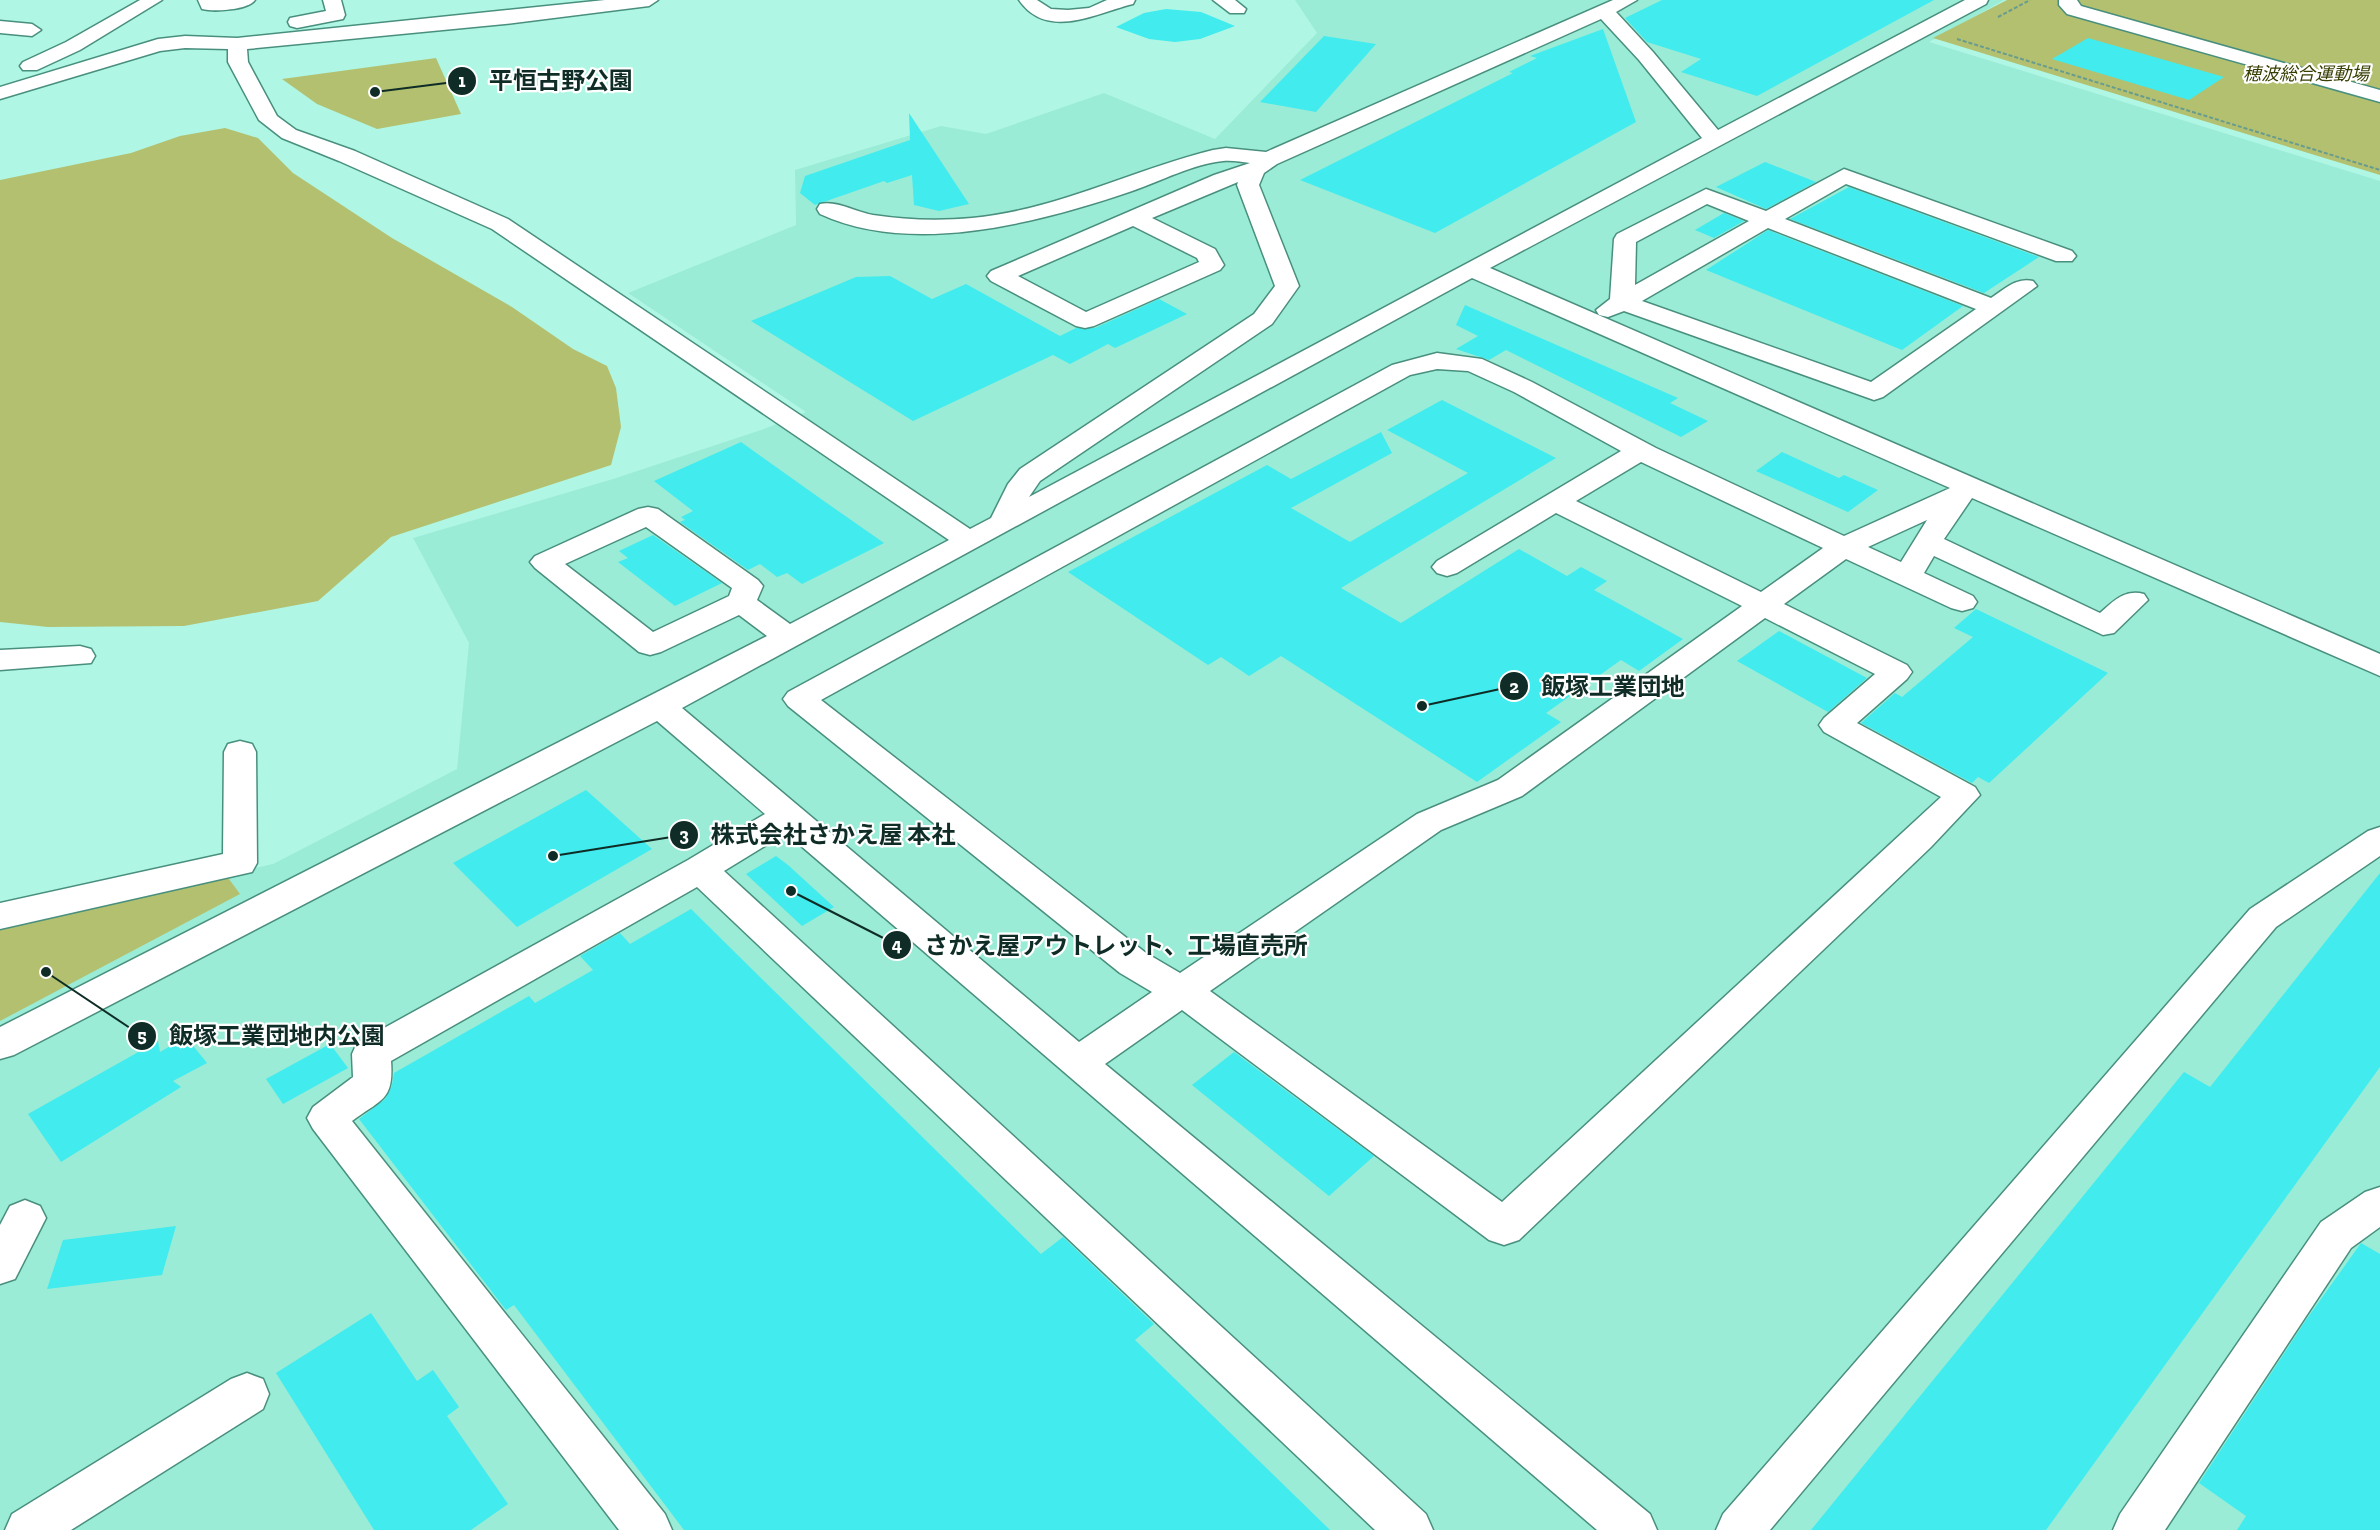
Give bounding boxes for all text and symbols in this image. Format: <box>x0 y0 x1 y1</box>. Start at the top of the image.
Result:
callout: 平恒古野公園 <box>447 60 645 102</box>
park label: 穂波総合運動場 <box>2243 63 2371 85</box>
text: 平恒古野公園 <box>489 66 633 95</box>
text: 1 <box>458 70 466 92</box>
callout: 飯塚工業団地 <box>1499 665 1697 707</box>
text: 飯塚工業団地 <box>1541 672 1685 701</box>
text: 2 <box>1509 676 1519 698</box>
callout: 株式会社さかえ屋 本社 <box>669 814 967 856</box>
text: 株式会社さかえ屋 本社 <box>711 820 955 849</box>
text: 3 <box>679 824 689 846</box>
callout: さかえ屋アウトレット、工場直売所 <box>882 924 1320 966</box>
text: さかえ屋アウトレット、工場直売所 <box>924 931 1308 960</box>
text: 4 <box>892 934 902 956</box>
callout: 飯塚工業団地内公園 <box>127 1015 397 1057</box>
text: 飯塚工業団地内公園 <box>169 1021 385 1050</box>
text: 5 <box>137 1025 147 1047</box>

